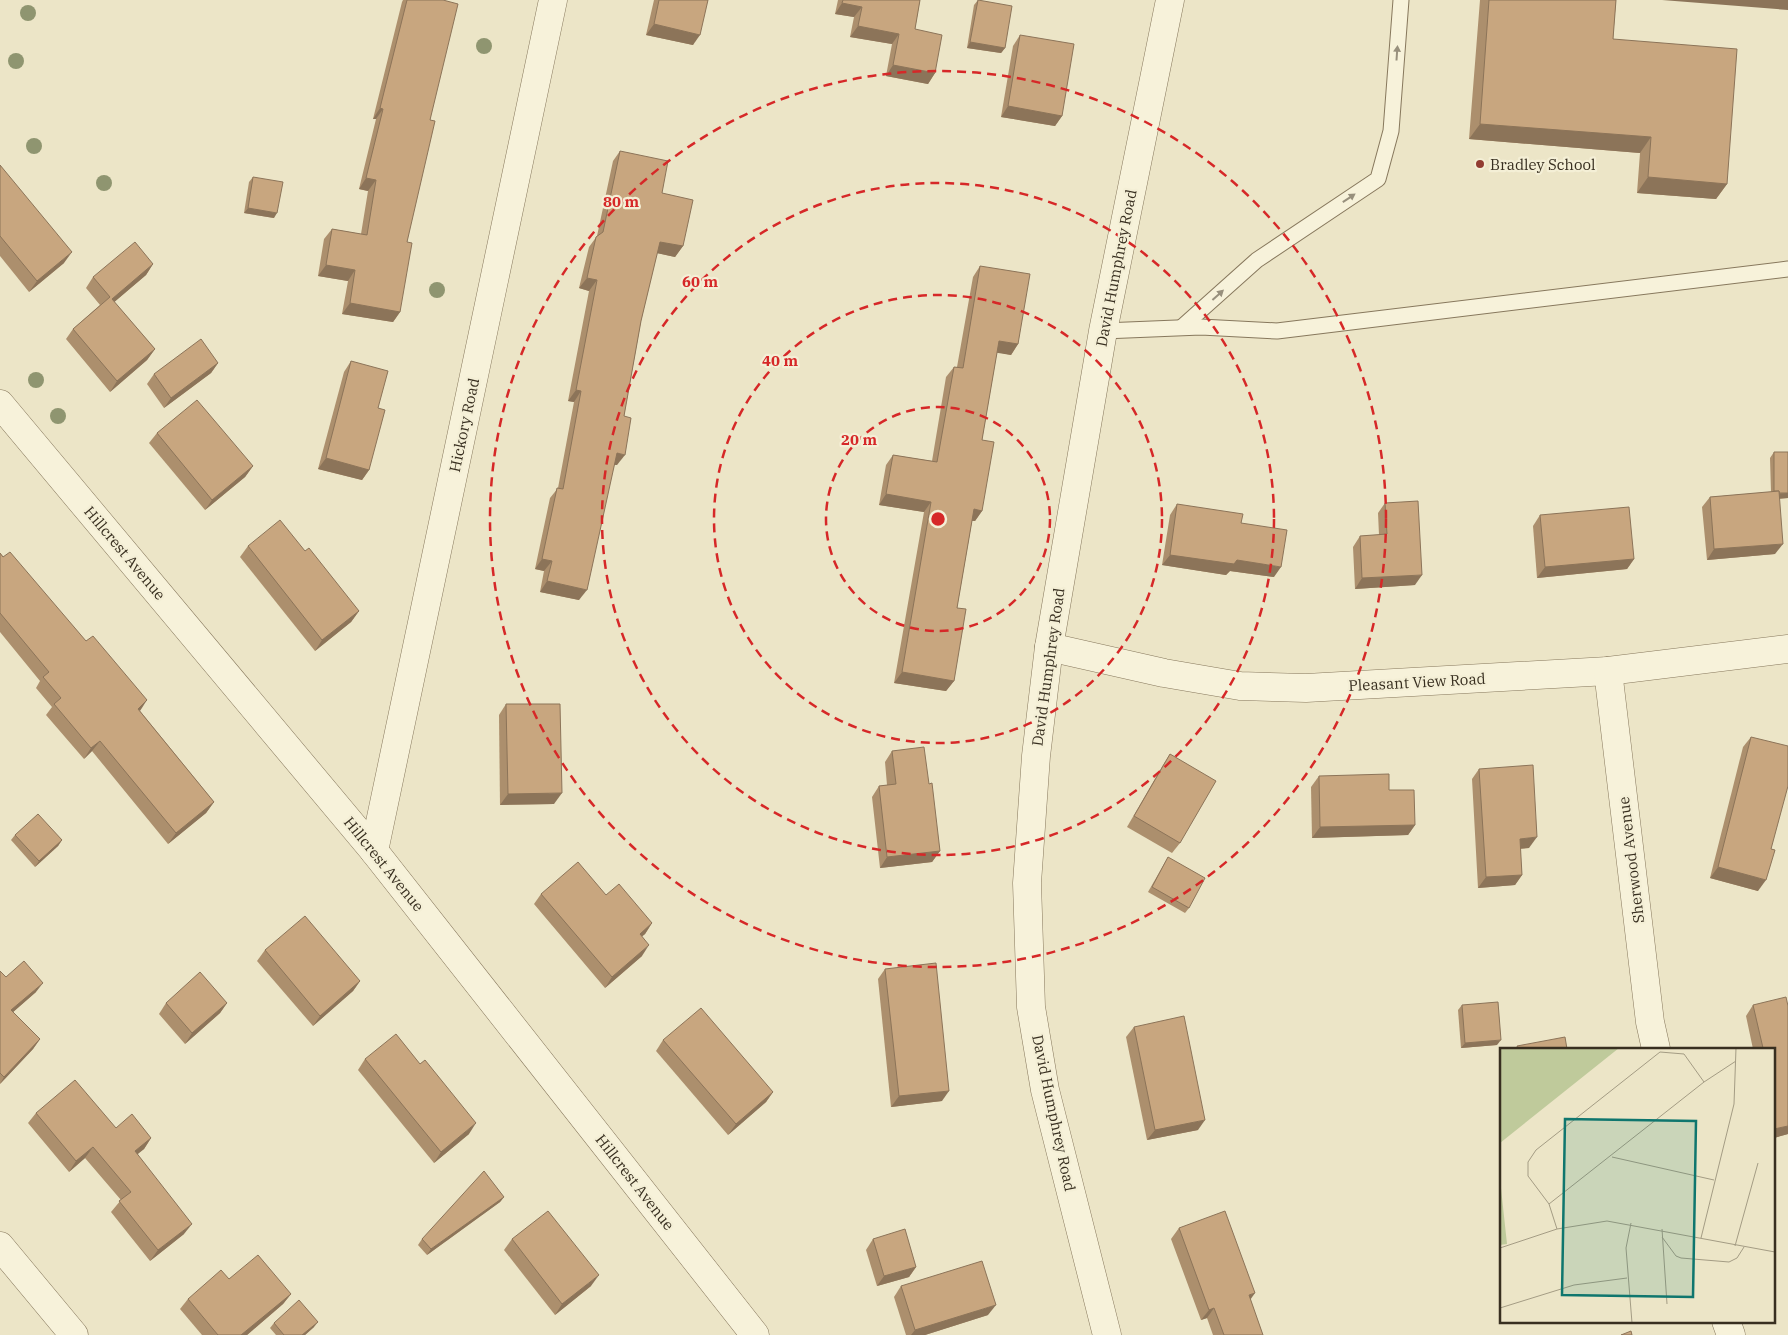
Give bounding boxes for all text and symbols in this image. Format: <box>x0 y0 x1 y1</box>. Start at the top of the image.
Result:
one-way arrow <box>1393 45 1401 61</box>
place label: Bradley School <box>1490 155 1595 174</box>
marker: Bradley School <box>1474 158 1486 170</box>
street label: David Humphrey Road <box>1091 188 1141 348</box>
text: 80 m <box>603 192 639 211</box>
one-way arrow <box>1342 193 1355 203</box>
text: 60 m <box>682 272 718 291</box>
one-way arrow <box>1212 289 1225 300</box>
text: 40 m <box>762 351 798 370</box>
street label: Hickory Road <box>445 376 483 474</box>
text: 20 m <box>841 430 877 449</box>
street label: Hillcrest Avenue <box>80 502 170 604</box>
centre of rings <box>929 510 947 528</box>
street label: David Humphrey Road <box>1027 587 1069 747</box>
street label: Pleasant View Road <box>1348 669 1486 695</box>
street label: Sherwood Avenue <box>1614 796 1648 924</box>
street label: Hillcrest Avenue <box>340 813 428 915</box>
street label: David Humphrey Road <box>1028 1033 1080 1193</box>
inset map <box>1500 1048 1776 1322</box>
street label: Hillcrest Avenue <box>592 1130 678 1234</box>

